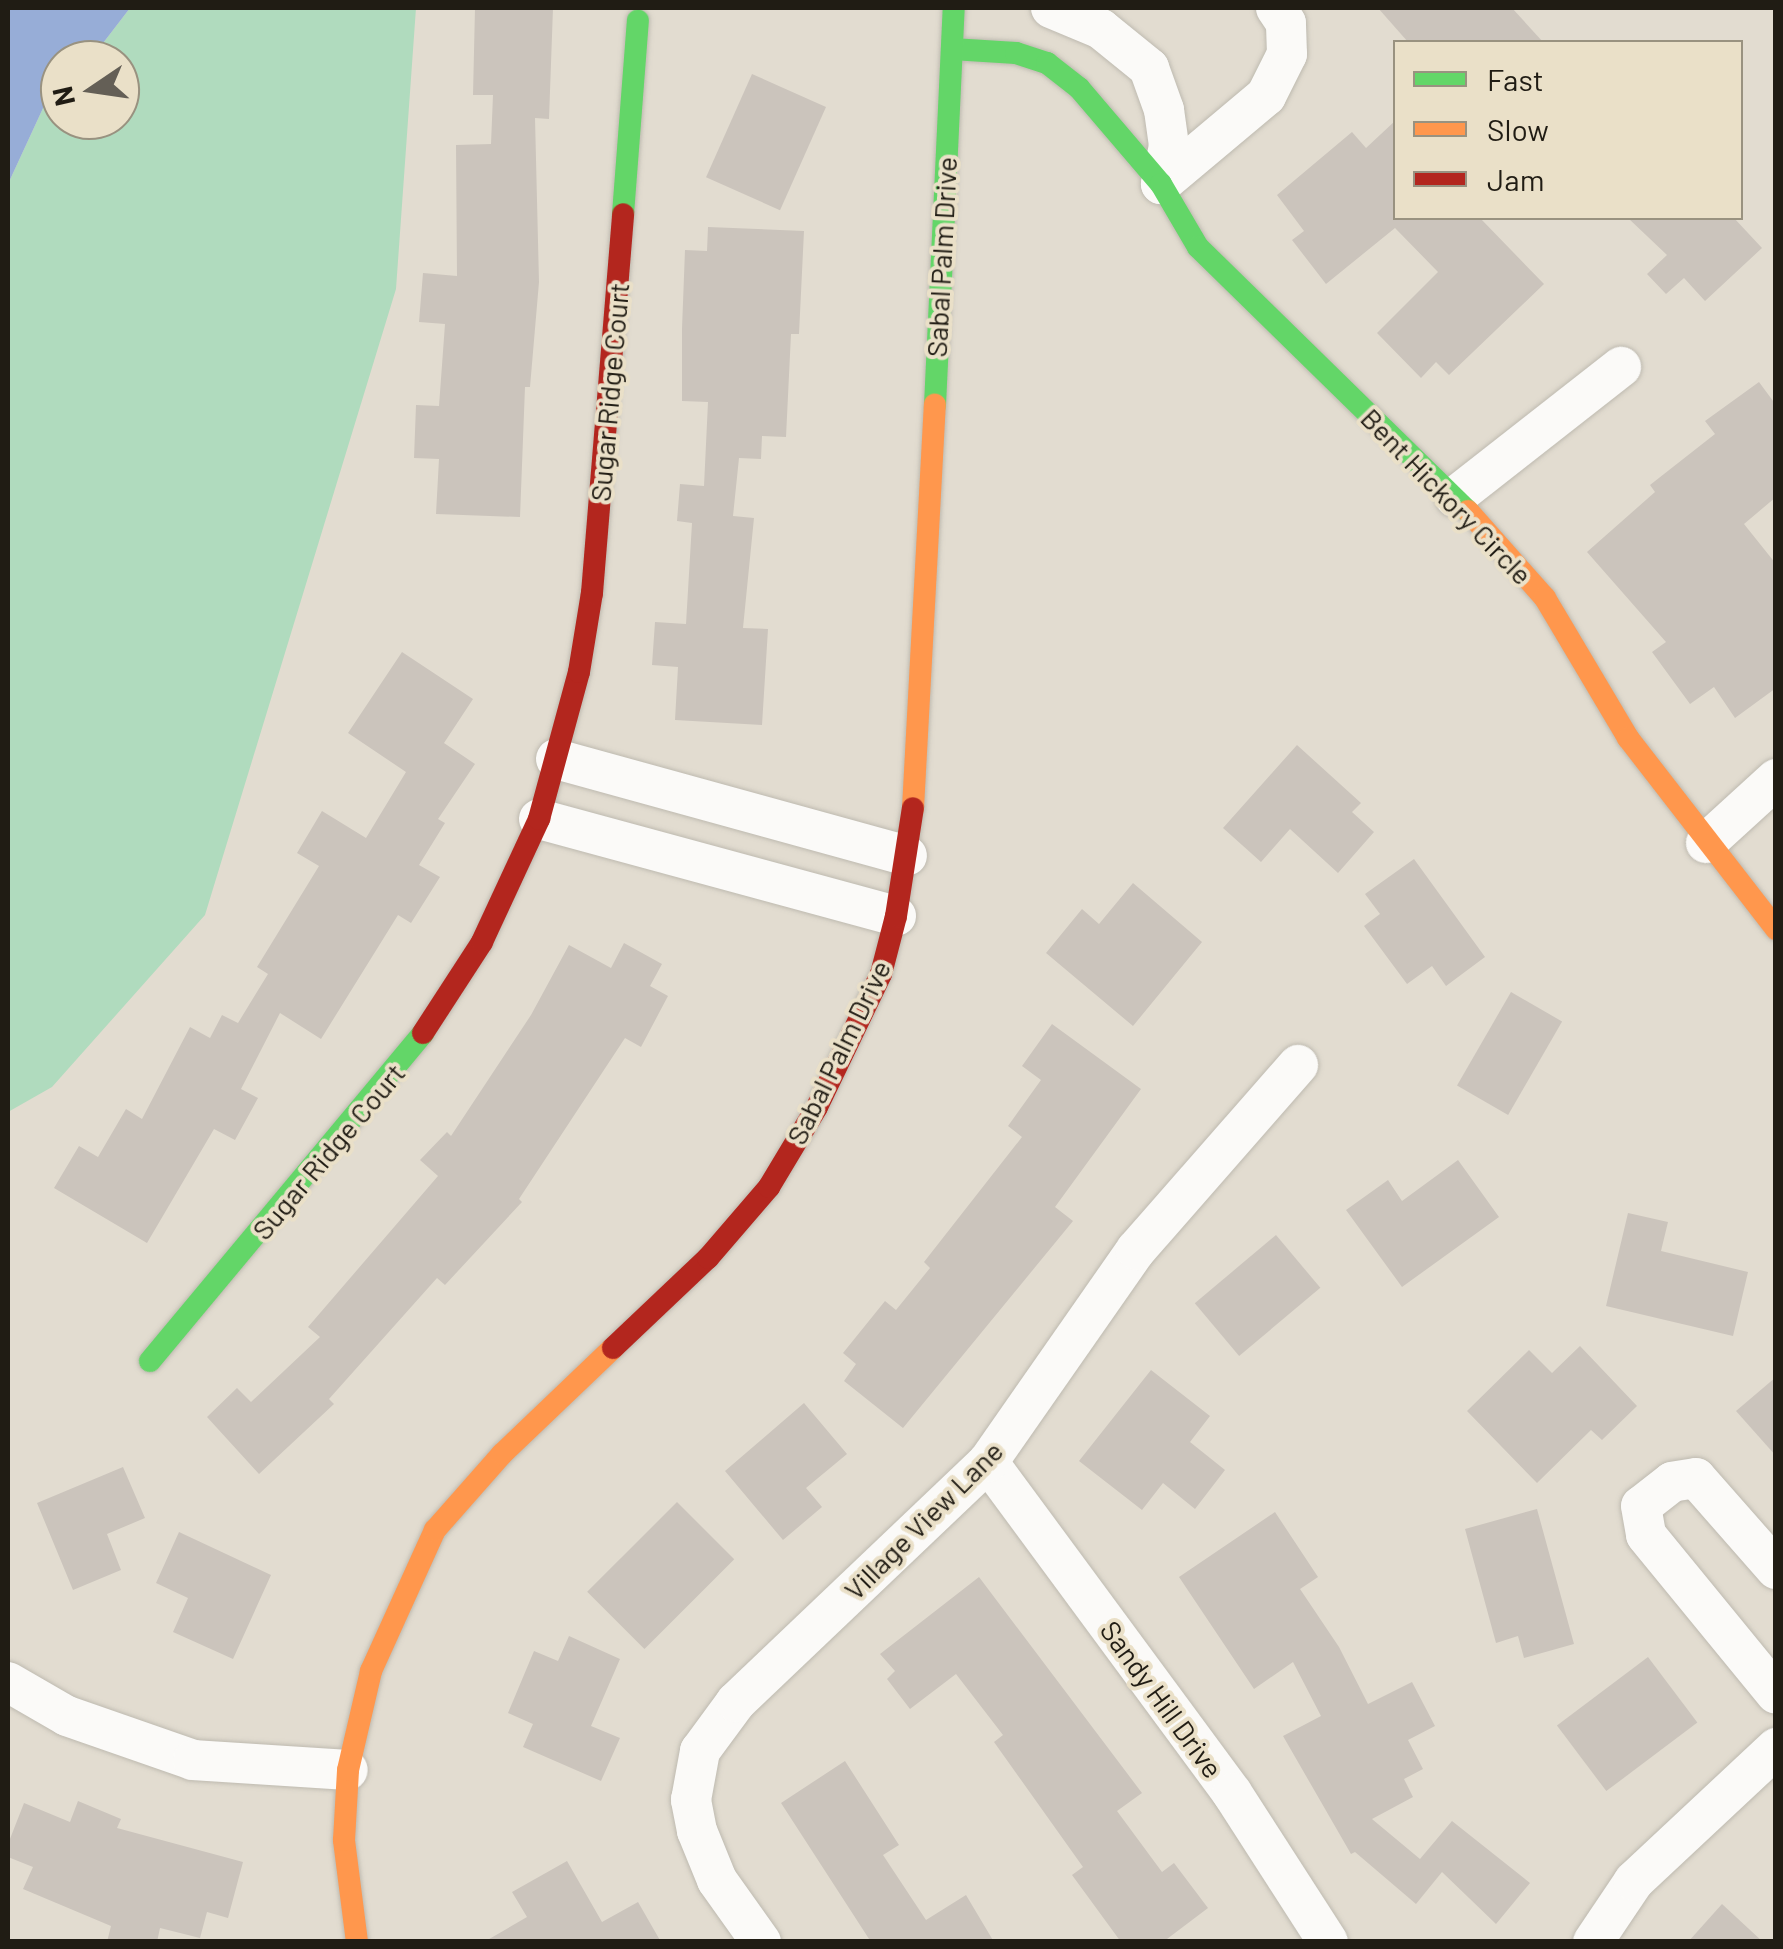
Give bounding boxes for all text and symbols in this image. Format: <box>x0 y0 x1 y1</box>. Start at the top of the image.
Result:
north arrow <box>40 40 140 140</box>
legend <box>1393 40 1743 220</box>
text: Fast <box>1487 61 1544 97</box>
text: N <box>44 83 81 109</box>
text: Slow <box>1487 111 1549 147</box>
street label: Sabal Palm Drive <box>919 156 963 358</box>
text: Jam <box>1487 161 1544 197</box>
street label: Sugar Ridge Court <box>583 281 635 503</box>
street label: Bent Hickory Circle <box>1354 401 1540 591</box>
street label: Sabal Palm Drive <box>779 954 897 1150</box>
street label: Sugar Ridge Court <box>245 1056 411 1246</box>
street label: Village View Lane <box>837 1434 1009 1606</box>
street label: Sandy Hill Drive <box>1094 1614 1230 1784</box>

